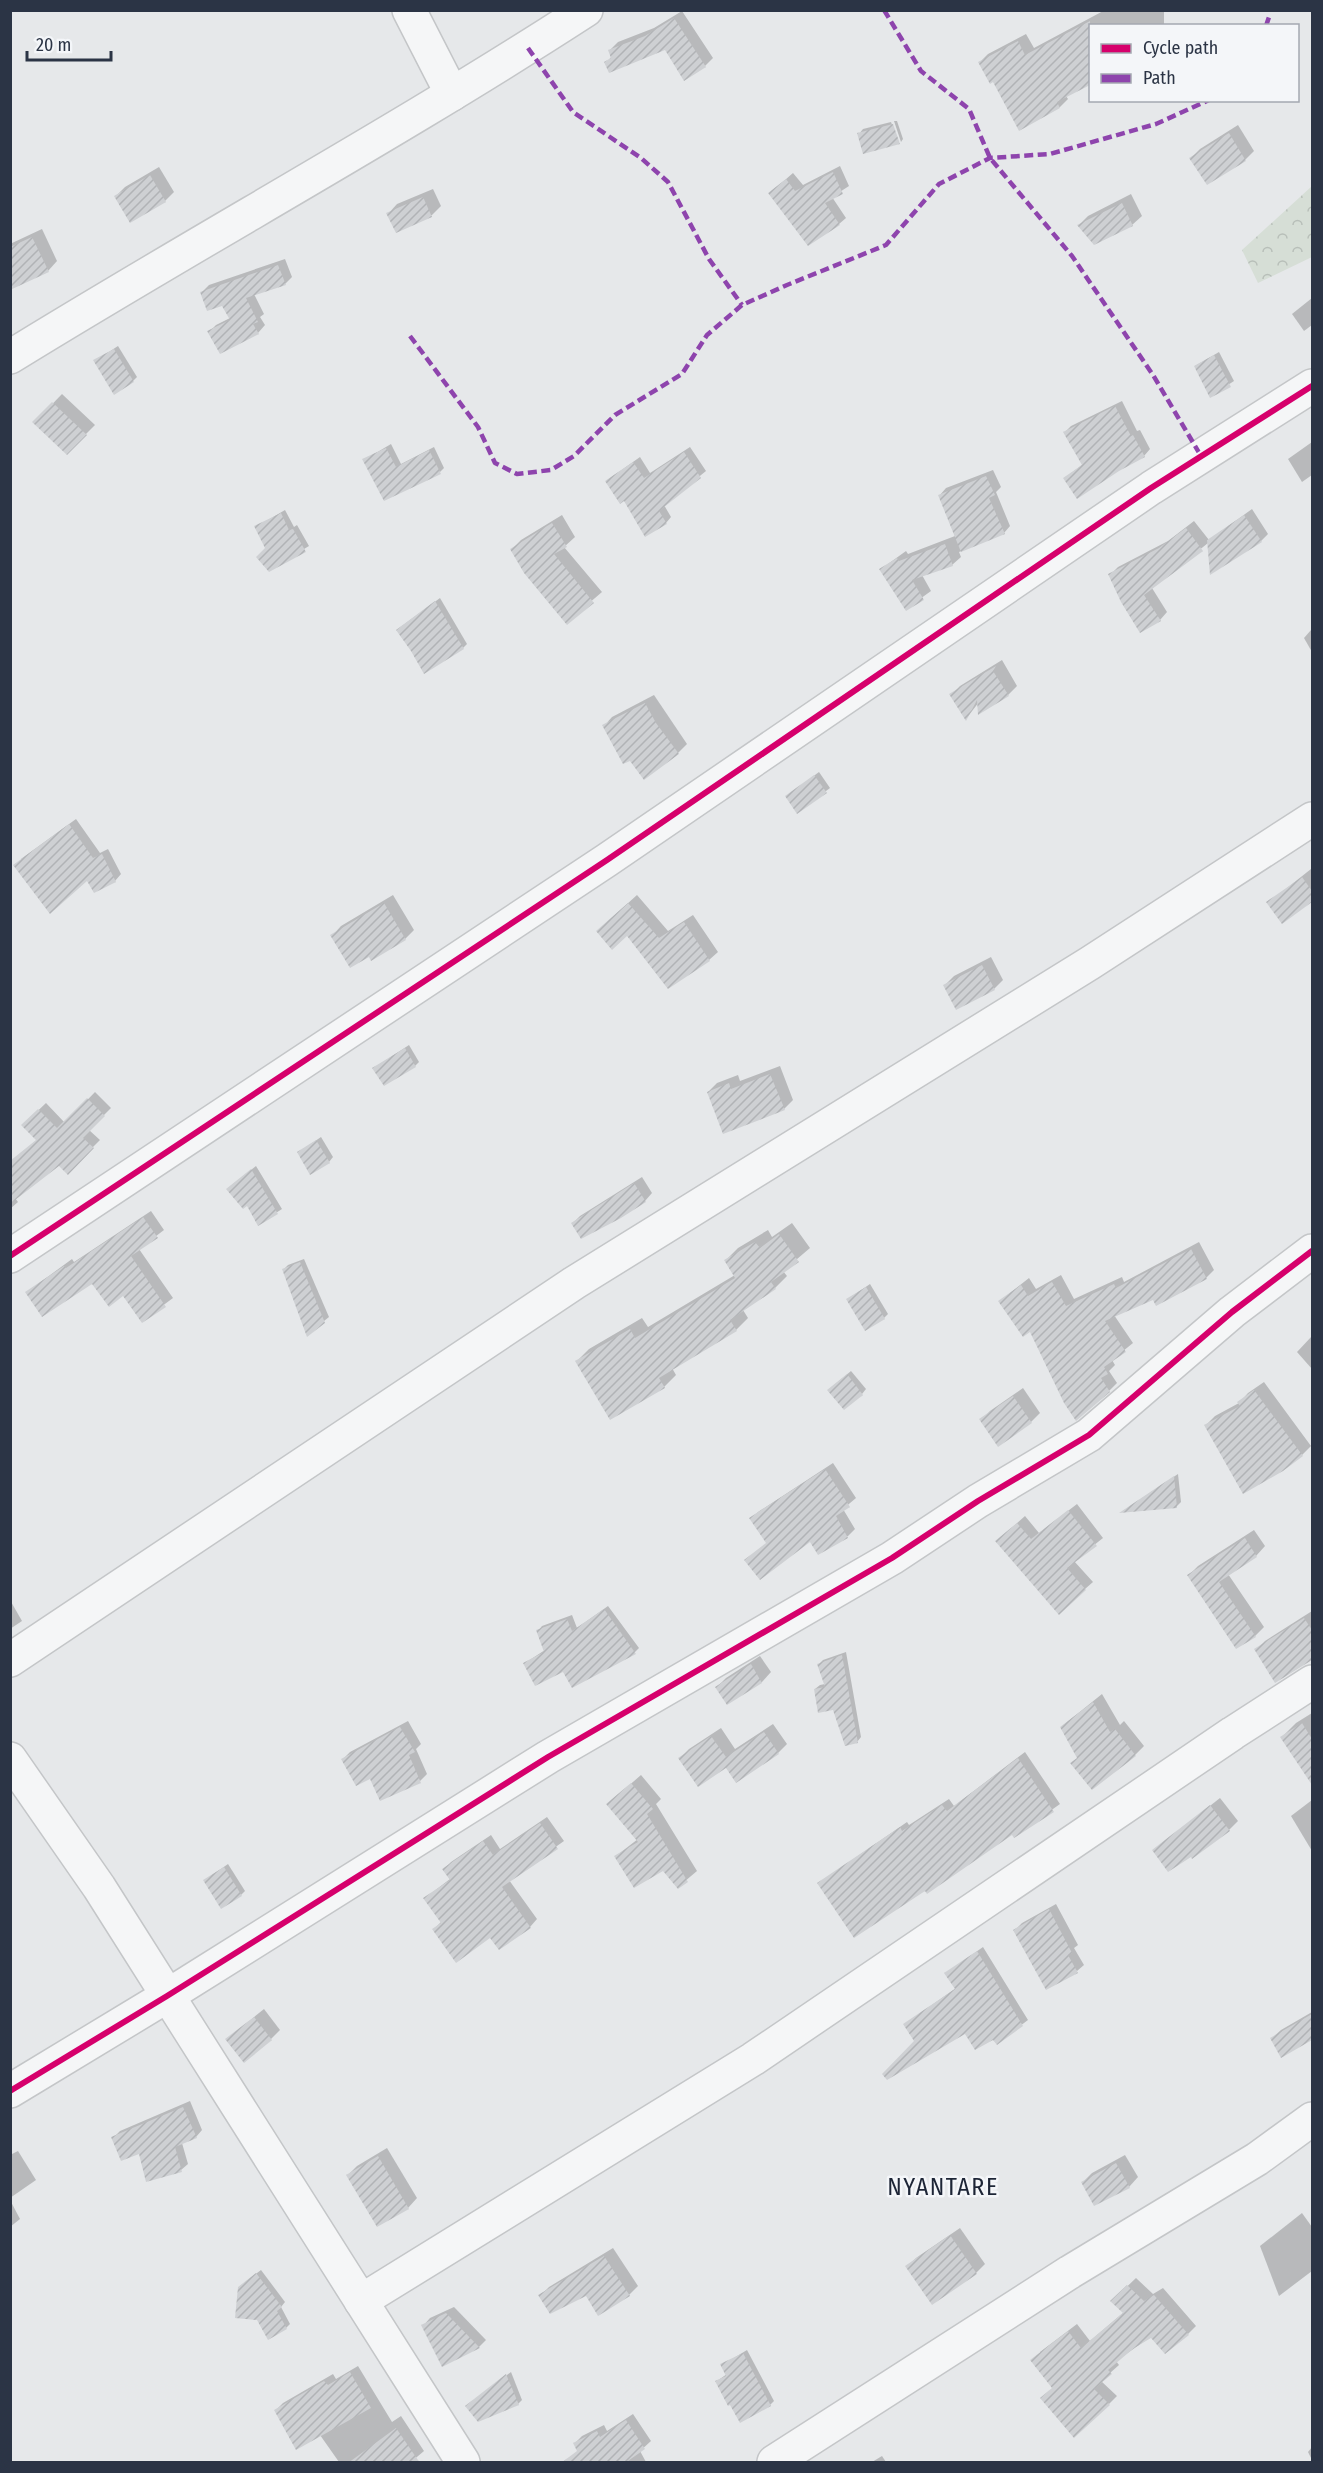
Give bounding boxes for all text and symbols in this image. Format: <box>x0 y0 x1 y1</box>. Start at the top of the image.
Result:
scale bar <box>27 24 111 62</box>
legend <box>1089 24 1299 102</box>
text: 20 m <box>36 34 71 56</box>
text: Cycle path <box>1143 37 1218 59</box>
text: Path <box>1143 67 1176 89</box>
district label: NYANTARE <box>887 2173 999 2201</box>

